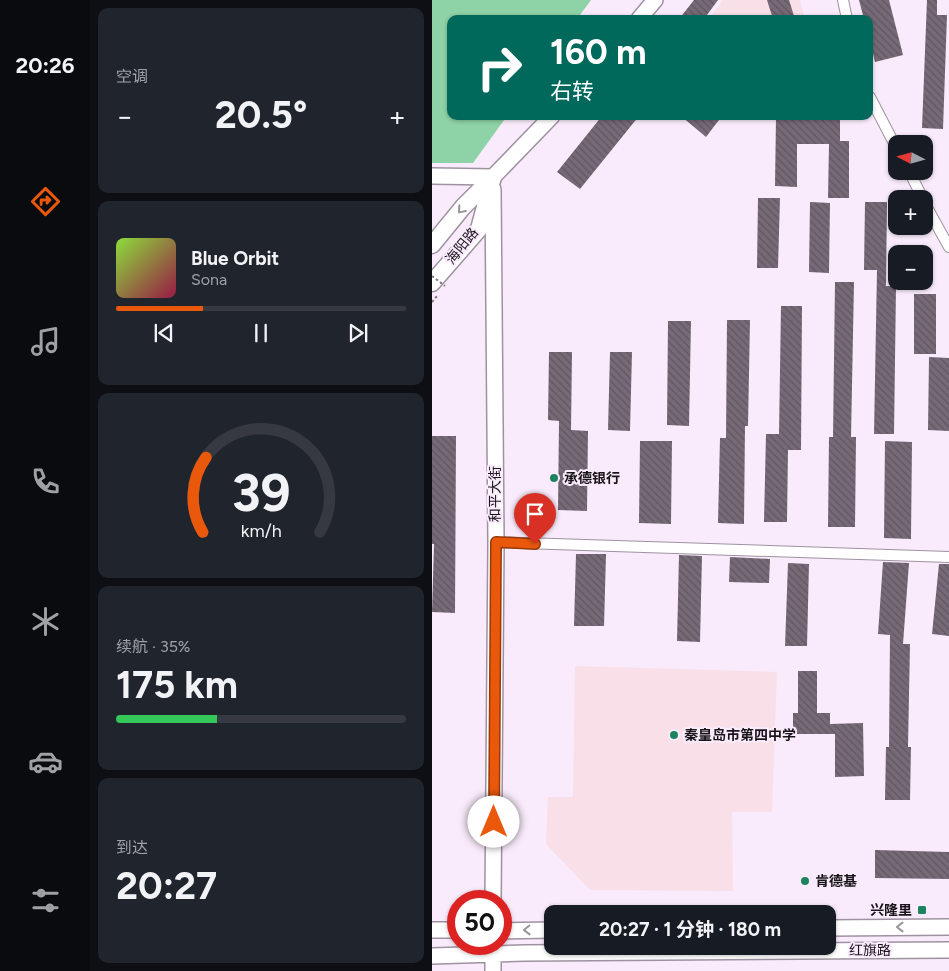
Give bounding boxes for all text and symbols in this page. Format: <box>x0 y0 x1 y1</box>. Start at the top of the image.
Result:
text: 160 m <box>550 31 647 73</box>
icon: right <box>467 35 532 100</box>
text: 20:26 <box>15 52 75 79</box>
text: 空调 <box>116 67 148 86</box>
text: 右转 <box>550 78 594 105</box>
text: 20.5° <box>215 92 307 138</box>
text: − <box>116 99 133 133</box>
text: + <box>389 99 406 133</box>
north arrow <box>888 135 933 180</box>
map controls <box>888 135 933 290</box>
icon: directions <box>28 184 63 219</box>
button: + <box>888 190 933 235</box>
one-way arrow <box>458 205 467 214</box>
street label: 海阳路 <box>442 224 482 268</box>
button: − <box>888 245 933 290</box>
text: Blue Orbit <box>191 247 279 270</box>
text: Sona <box>191 270 227 289</box>
icon: previous <box>150 319 178 347</box>
icon: pause <box>247 319 275 347</box>
icon: next <box>344 319 372 347</box>
icon: music <box>28 324 63 359</box>
text: 39 <box>231 462 291 524</box>
icon: phone <box>28 464 63 499</box>
street label: 和平大街 <box>487 466 504 522</box>
place label: 承德银行 <box>564 470 620 487</box>
marker: 承德银行 <box>548 472 560 484</box>
pin <box>514 493 556 544</box>
icon: arrive <box>521 500 549 528</box>
text: km/h <box>241 520 281 541</box>
icon: climate <box>28 604 63 639</box>
text: 续航 · 35% <box>116 637 190 656</box>
text: 175 km <box>116 662 238 708</box>
place label: 秦皇岛市第四中学 <box>684 727 796 744</box>
marker: 秦皇岛市第四中学 <box>668 729 680 741</box>
icon: car <box>28 744 63 779</box>
position arrow <box>467 795 519 847</box>
text: 到达 <box>116 838 148 857</box>
text: 20:27 <box>116 863 217 909</box>
place label: 肯德基 <box>815 873 857 890</box>
marker: 肯德基 <box>799 875 811 887</box>
icon: filters <box>28 883 63 918</box>
speed limit sign: 50 <box>447 890 512 955</box>
place label: 兴隆里 <box>870 902 912 919</box>
marker: 兴隆里 <box>916 904 928 916</box>
text: 20:27 · 1 分钟 · 180 m <box>599 918 781 941</box>
one-way arrow <box>896 922 904 932</box>
one-way arrow <box>523 925 531 936</box>
street label: 红旗路 <box>849 942 891 959</box>

